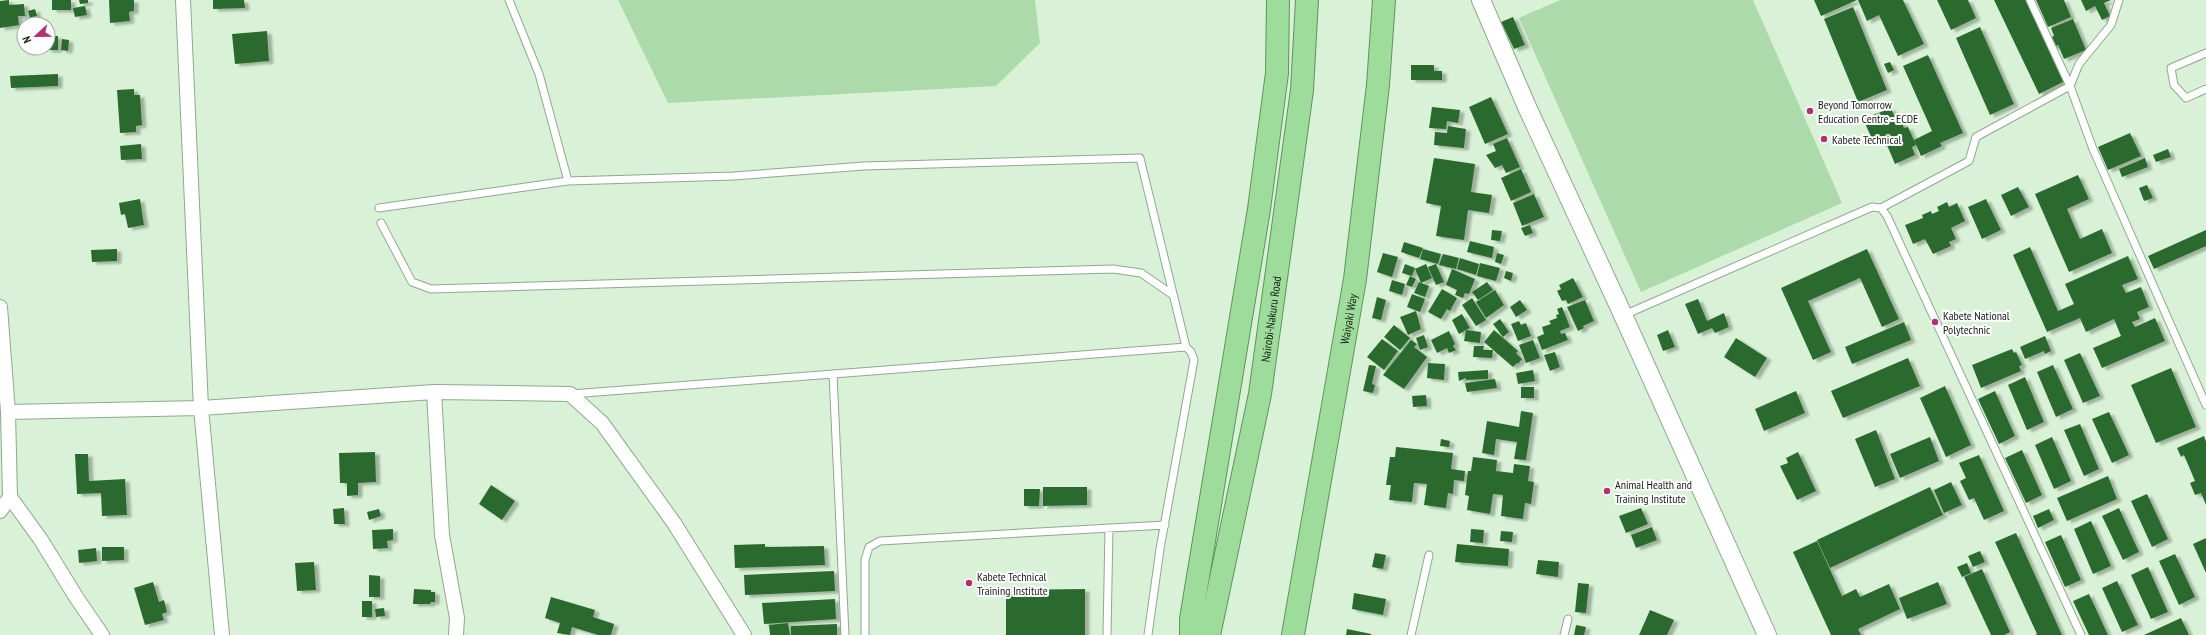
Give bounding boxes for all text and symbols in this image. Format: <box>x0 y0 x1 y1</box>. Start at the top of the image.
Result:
north arrow <box>16 16 56 56</box>
text: N <box>19 34 34 45</box>
place label: Beyond Tomorrow Education Centre - ECDE <box>1818 97 1918 126</box>
marker: Beyond Tomorrow Education Centre - ECDE <box>1805 106 1815 116</box>
place label: Kabete Technical <box>1832 132 1902 147</box>
marker: Kabete Technical <box>1819 134 1829 144</box>
street label: Nairobi-Nakuru Road <box>1257 275 1284 363</box>
street label: Waiyaki Way <box>1336 292 1360 345</box>
place label: Kabete National Polytechnic <box>1943 308 2010 337</box>
marker: Kabete National Polytechnic <box>1930 317 1940 327</box>
place label: Animal Health and Training Institute <box>1615 477 1692 506</box>
marker: Animal Health and Training Institute <box>1602 486 1612 496</box>
place label: Kabete Technical Training Institute <box>977 569 1048 598</box>
marker: Kabete Technical Training Institute <box>964 578 974 588</box>

